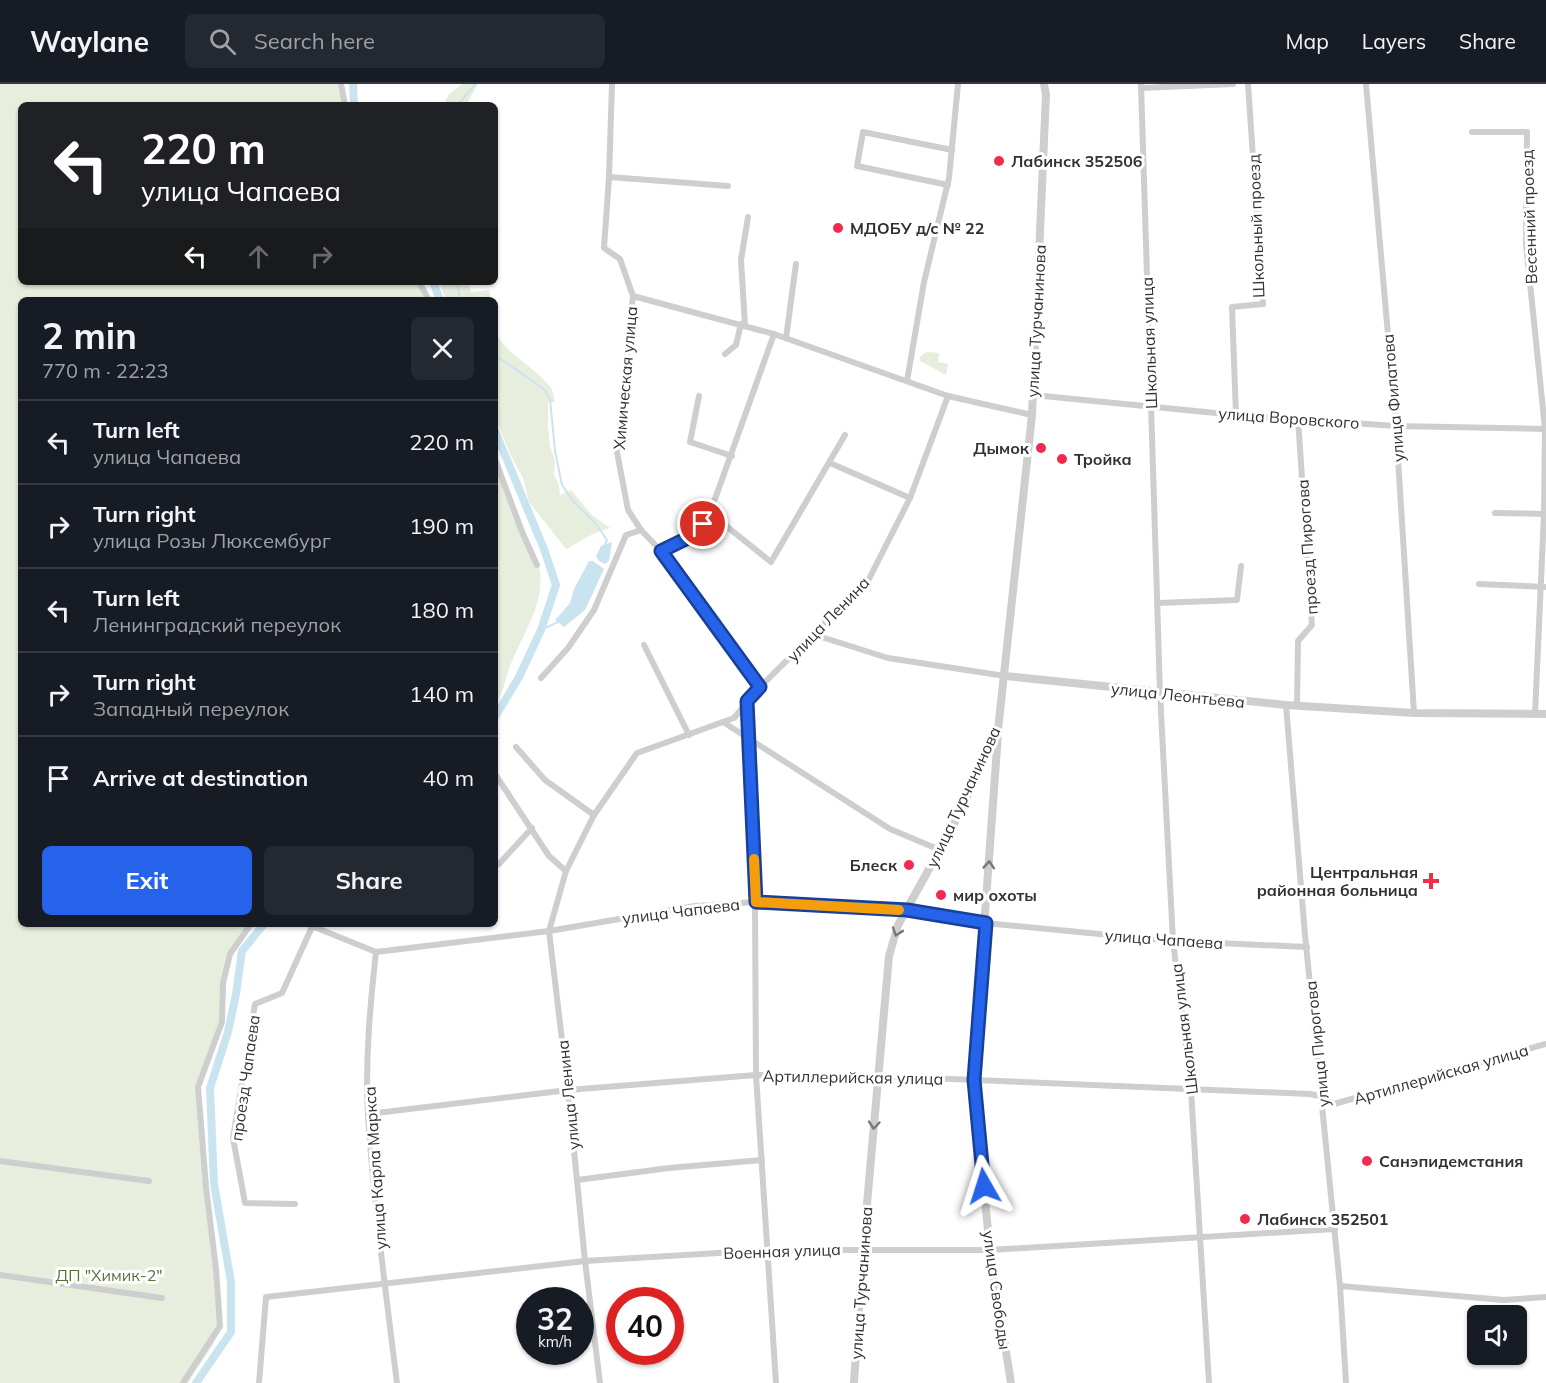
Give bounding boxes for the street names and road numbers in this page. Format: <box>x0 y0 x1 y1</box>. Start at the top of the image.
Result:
street label: Весенний проезд <box>1517 149 1541 285</box>
street label: Школьный проезд <box>1243 153 1269 298</box>
street label: улица Турчанинова <box>1022 244 1050 398</box>
street label: Школьная улица <box>1137 277 1161 409</box>
street label: Химическая улица <box>609 305 641 451</box>
street label: улица Филатова <box>1377 333 1409 463</box>
street label: улица Воровского <box>1218 403 1360 433</box>
street label: проезд Пирогова <box>1292 479 1322 615</box>
street label: улица Ленина <box>783 572 873 666</box>
street label: улица Леонтьева <box>1110 678 1246 712</box>
street label: улица Турчанинова <box>922 723 1004 871</box>
street label: улица Чапаева <box>621 894 741 928</box>
street label: улица Чапаева <box>1104 925 1224 953</box>
street label: Школьная улица <box>1166 962 1202 1096</box>
street label: улица Пирогова <box>1300 980 1334 1108</box>
street label: проезд Чапаева <box>226 1014 264 1142</box>
street label: улица Ленина <box>552 1039 584 1151</box>
street label: Артиллерийская улица <box>1351 1039 1531 1109</box>
street label: Артиллерийская улица <box>762 1065 944 1089</box>
street label: улица Карла Маркса <box>359 1086 391 1250</box>
street label: улица Турчанинова <box>846 1206 876 1360</box>
street label: улица Свободы <box>979 1229 1015 1351</box>
street label: Военная улица <box>723 1239 841 1263</box>

